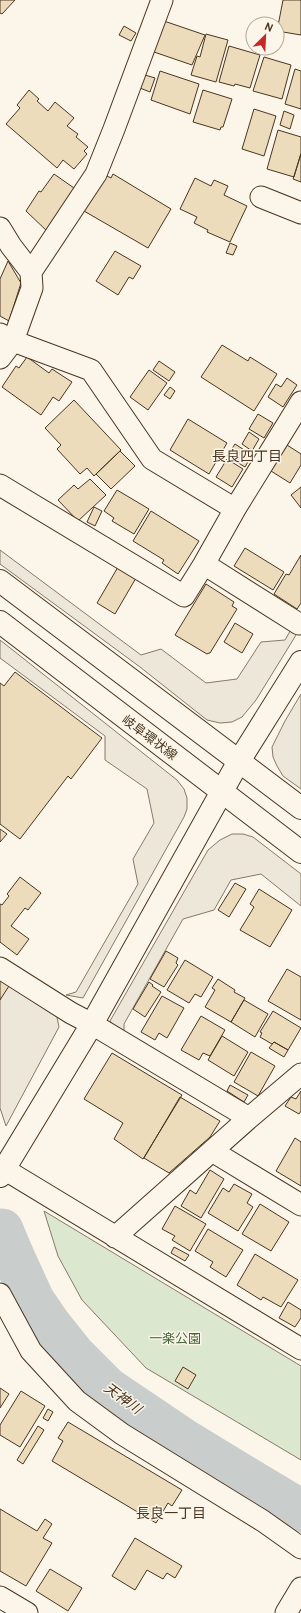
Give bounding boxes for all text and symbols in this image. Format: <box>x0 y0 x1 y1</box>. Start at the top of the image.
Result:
north arrow <box>245 16 285 56</box>
text: N <box>262 20 275 36</box>
district label: 長良四丁目 <box>212 449 282 466</box>
street label: 岐阜環状線 <box>118 712 180 765</box>
park label: 一楽公園 <box>149 1331 201 1348</box>
water label: 天神川 <box>100 1380 146 1420</box>
district label: 長良一丁目 <box>136 1506 206 1523</box>

